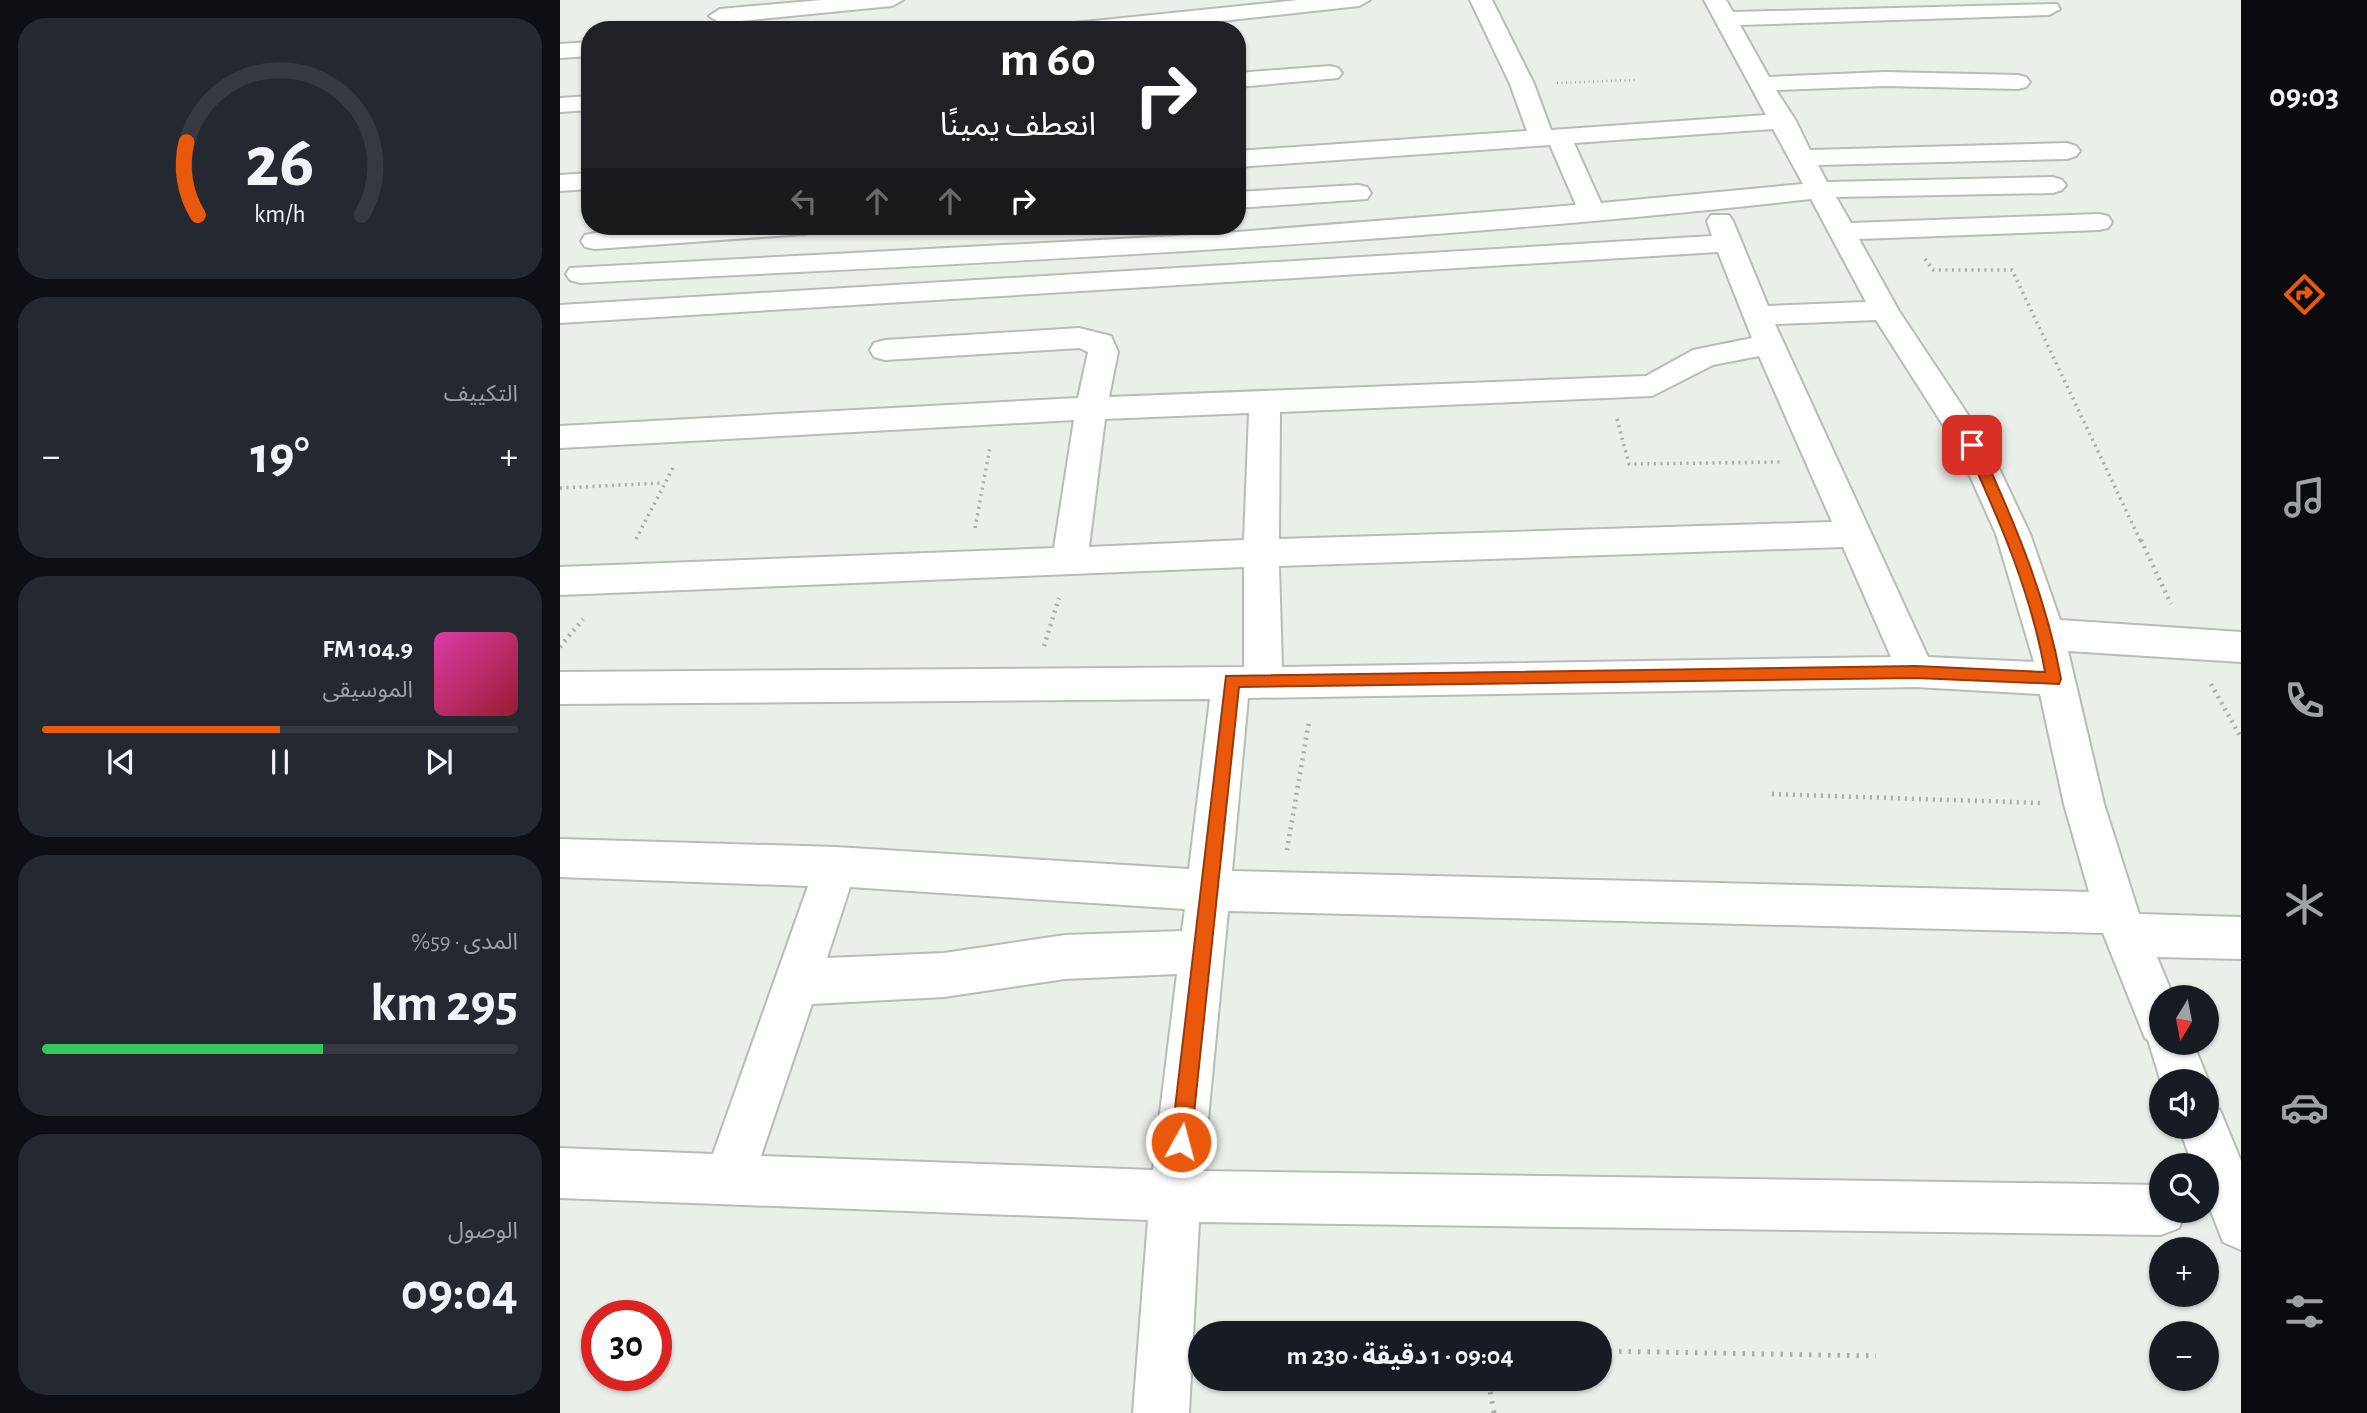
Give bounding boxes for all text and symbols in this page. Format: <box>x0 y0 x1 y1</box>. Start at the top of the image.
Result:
text: 60 m <box>1000 36 1096 85</box>
icon: right <box>1120 49 1211 140</box>
text: 09:03 <box>2269 80 2339 112</box>
text: انعطف يمينًا <box>940 109 1096 141</box>
text: 26 <box>245 127 315 200</box>
icon: left <box>785 182 823 220</box>
icon: ahead <box>858 182 896 220</box>
icon: ahead <box>931 182 969 220</box>
icon: right <box>1004 182 1042 220</box>
text: km/h <box>254 201 306 226</box>
icon: directions <box>2280 270 2329 319</box>
text: التكييف <box>444 383 518 406</box>
pin <box>1942 415 2002 475</box>
icon: arrive <box>1953 426 1991 464</box>
text: 19° <box>250 430 310 482</box>
text: − <box>42 438 60 476</box>
text: + <box>500 438 518 476</box>
icon: music <box>2280 473 2329 522</box>
text: 104.9 FM <box>322 636 413 662</box>
icon: phone <box>2280 676 2329 725</box>
text: الموسيقى <box>322 679 413 702</box>
icon: previous <box>102 743 140 781</box>
icon: pause <box>261 743 299 781</box>
icon: next <box>420 743 458 781</box>
icon: climate <box>2280 880 2329 929</box>
text: المدى · 59% <box>411 931 518 954</box>
text: 295 km <box>370 978 518 1030</box>
north arrow <box>2149 985 2219 1055</box>
map controls <box>2149 985 2219 1391</box>
button: sound <box>2149 1069 2219 1139</box>
icon: car <box>2280 1083 2329 1132</box>
position arrow <box>1144 1105 1218 1179</box>
button: search <box>2149 1153 2219 1223</box>
text: الوصول <box>448 1220 518 1243</box>
button: + <box>2149 1237 2219 1307</box>
text: 09:04 <box>401 1267 518 1319</box>
icon: filters <box>2280 1287 2329 1336</box>
speed limit sign: 30 <box>581 1300 672 1391</box>
button: − <box>2149 1321 2219 1391</box>
text: 09:04 · 1 دقيقة · 230 m <box>1287 1343 1513 1369</box>

